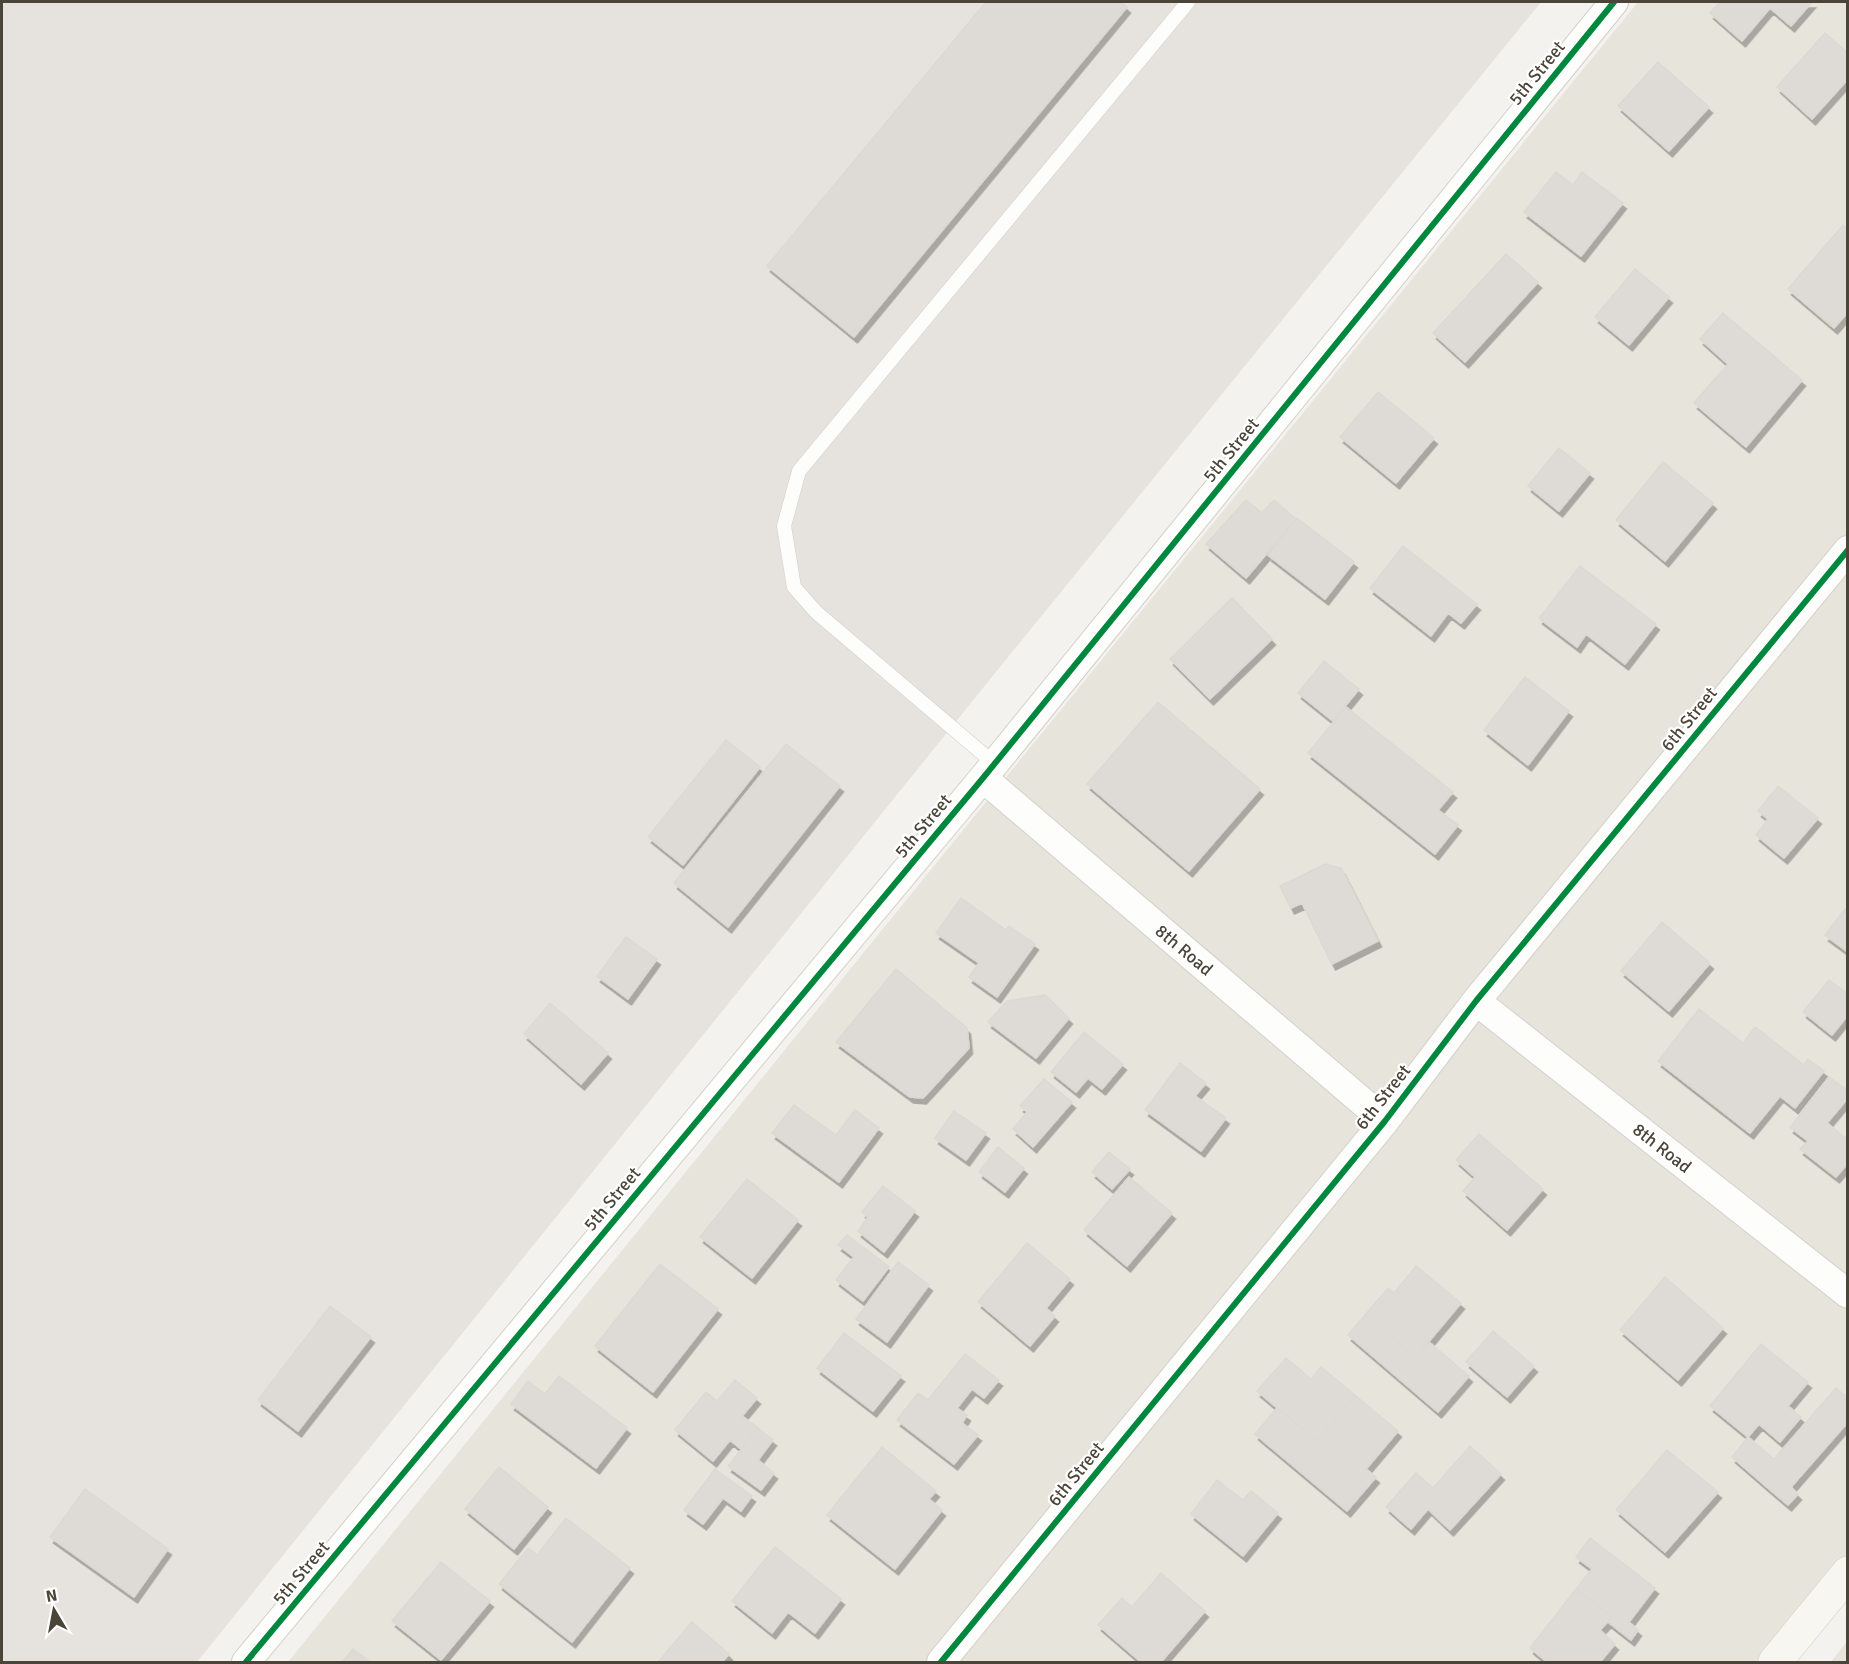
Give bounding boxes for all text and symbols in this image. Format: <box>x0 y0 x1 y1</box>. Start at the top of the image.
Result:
street label: 5th Street <box>1504 36 1570 110</box>
street label: 5th Street <box>1198 413 1264 487</box>
street label: 6th Street <box>1656 682 1722 756</box>
street label: 5th Street <box>890 790 956 862</box>
street label: 8th Road <box>1151 920 1217 980</box>
street label: 6th Street <box>1351 1060 1415 1134</box>
street label: 8th Road <box>1628 1118 1696 1178</box>
street label: 5th Street <box>579 1163 645 1235</box>
street label: 6th Street <box>1043 1437 1109 1511</box>
street label: 5th Street <box>268 1537 334 1609</box>
north arrow <box>24 1580 84 1640</box>
text: N <box>44 1585 59 1607</box>

